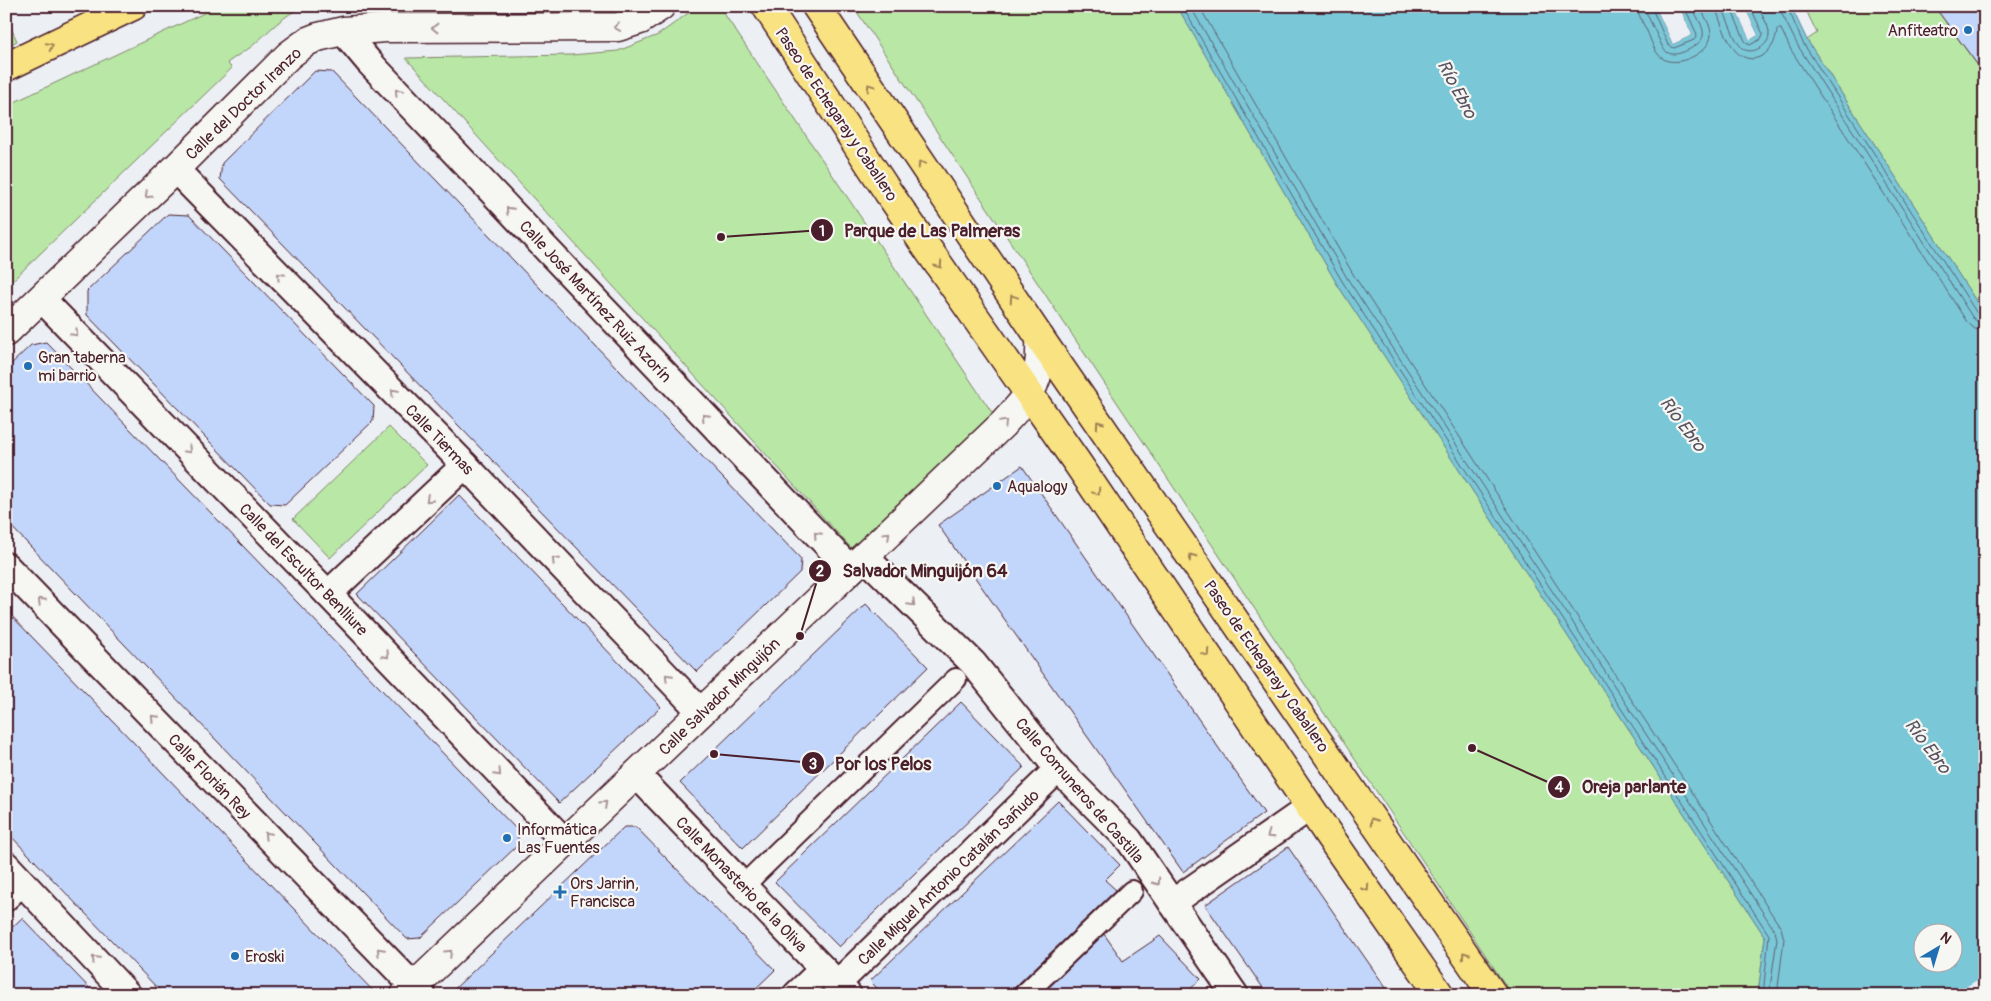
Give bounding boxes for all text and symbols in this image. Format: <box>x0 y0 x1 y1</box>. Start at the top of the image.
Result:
one-way arrow <box>613 21 622 31</box>
place label: Anfiteatro <box>1887 21 1958 41</box>
one-way arrow <box>431 23 439 33</box>
street label: Paseo de Echegaray y Caballero <box>770 24 902 206</box>
marker: Anfiteatro <box>1962 24 1974 36</box>
one-way arrow <box>45 42 54 52</box>
street label: Calle del Doctor Iranzo <box>181 43 306 164</box>
water label: Río Ebro <box>1432 56 1482 124</box>
one-way arrow <box>867 83 876 93</box>
one-way arrow <box>395 88 404 97</box>
one-way arrow <box>918 160 927 169</box>
one-way arrow <box>145 189 154 198</box>
one-way arrow <box>506 206 515 215</box>
callout: Parque de Las Palmeras <box>809 214 1030 247</box>
street label: Calle José Martínez Ruiz Azorín <box>515 216 676 387</box>
text: Parque de Las Palmeras <box>844 220 1021 243</box>
text: 1 <box>819 222 825 241</box>
one-way arrow <box>933 259 942 268</box>
one-way arrow <box>277 273 286 282</box>
one-way arrow <box>1010 294 1019 304</box>
one-way arrow <box>69 328 78 337</box>
place label: Gran taberna mi barrio <box>38 348 126 386</box>
marker: Gran taberna mi barrio <box>22 360 34 372</box>
one-way arrow <box>391 389 400 398</box>
water label: Río Ebro <box>1654 392 1712 457</box>
street label: Calle Tiermas <box>401 400 478 479</box>
one-way arrow <box>702 413 711 422</box>
one-way arrow <box>998 420 1007 429</box>
one-way arrow <box>1096 420 1106 429</box>
one-way arrow <box>182 444 191 453</box>
place label: Aqualogy <box>1007 477 1068 497</box>
marker: Aqualogy <box>991 480 1003 492</box>
one-way arrow <box>1091 486 1100 496</box>
one-way arrow <box>426 493 435 502</box>
street label: Calle del Escultor Benlliure <box>235 499 372 640</box>
one-way arrow <box>814 531 823 540</box>
one-way arrow <box>881 532 890 541</box>
callout: Salvador Minguijón 64 <box>808 554 1018 587</box>
one-way arrow <box>1189 554 1198 563</box>
one-way arrow <box>552 556 561 565</box>
text: Salvador Minguijón 64 <box>843 560 1008 583</box>
text: 2 <box>816 562 824 581</box>
street label: Paseo de Echegaray y Caballero <box>1199 577 1333 757</box>
one-way arrow <box>906 597 915 606</box>
one-way arrow <box>38 598 47 607</box>
street label: Calle Salvador Minguijón <box>655 634 784 760</box>
one-way arrow <box>1200 647 1209 656</box>
one-way arrow <box>380 649 389 658</box>
one-way arrow <box>665 673 674 682</box>
street label: Calle Comuneros de Castilla <box>1011 714 1148 868</box>
water label: Río Ebro <box>1899 714 1957 779</box>
one-way arrow <box>151 715 160 724</box>
street label: Calle Florián Rey <box>164 730 255 824</box>
callout: Por los Pelos <box>800 747 942 780</box>
text: Por los Pelos <box>835 753 932 776</box>
text: 3 <box>809 755 817 774</box>
one-way arrow <box>492 767 501 776</box>
callout: Oreja parlante <box>1546 770 1696 803</box>
text: Oreja parlante <box>1582 776 1687 799</box>
text: 4 <box>1555 778 1564 797</box>
street label: Calle Miguel Antonio Catalán Sañudo <box>854 785 1044 970</box>
one-way arrow <box>599 801 608 810</box>
street label: Calle Monasterio de la Oliva <box>671 813 811 957</box>
one-way arrow <box>1370 817 1379 827</box>
place label: Informática Las Fuentes <box>517 820 600 858</box>
one-way arrow <box>1266 829 1276 838</box>
one-way arrow <box>264 831 273 840</box>
marker: Informática Las Fuentes <box>501 832 513 844</box>
place label: Ors Jarrin, Francisca <box>570 874 639 912</box>
one-way arrow <box>1151 876 1160 886</box>
one-way arrow <box>1360 883 1369 892</box>
marker: Ors Jarrin, Francisca <box>554 886 566 898</box>
north arrow <box>1914 924 1964 974</box>
text: N <box>1937 929 1955 948</box>
place label: Eroski <box>245 947 284 967</box>
one-way arrow <box>377 948 386 957</box>
marker: Eroski <box>229 950 241 962</box>
one-way arrow <box>443 950 452 959</box>
one-way arrow <box>1462 951 1471 960</box>
one-way arrow <box>92 956 101 965</box>

